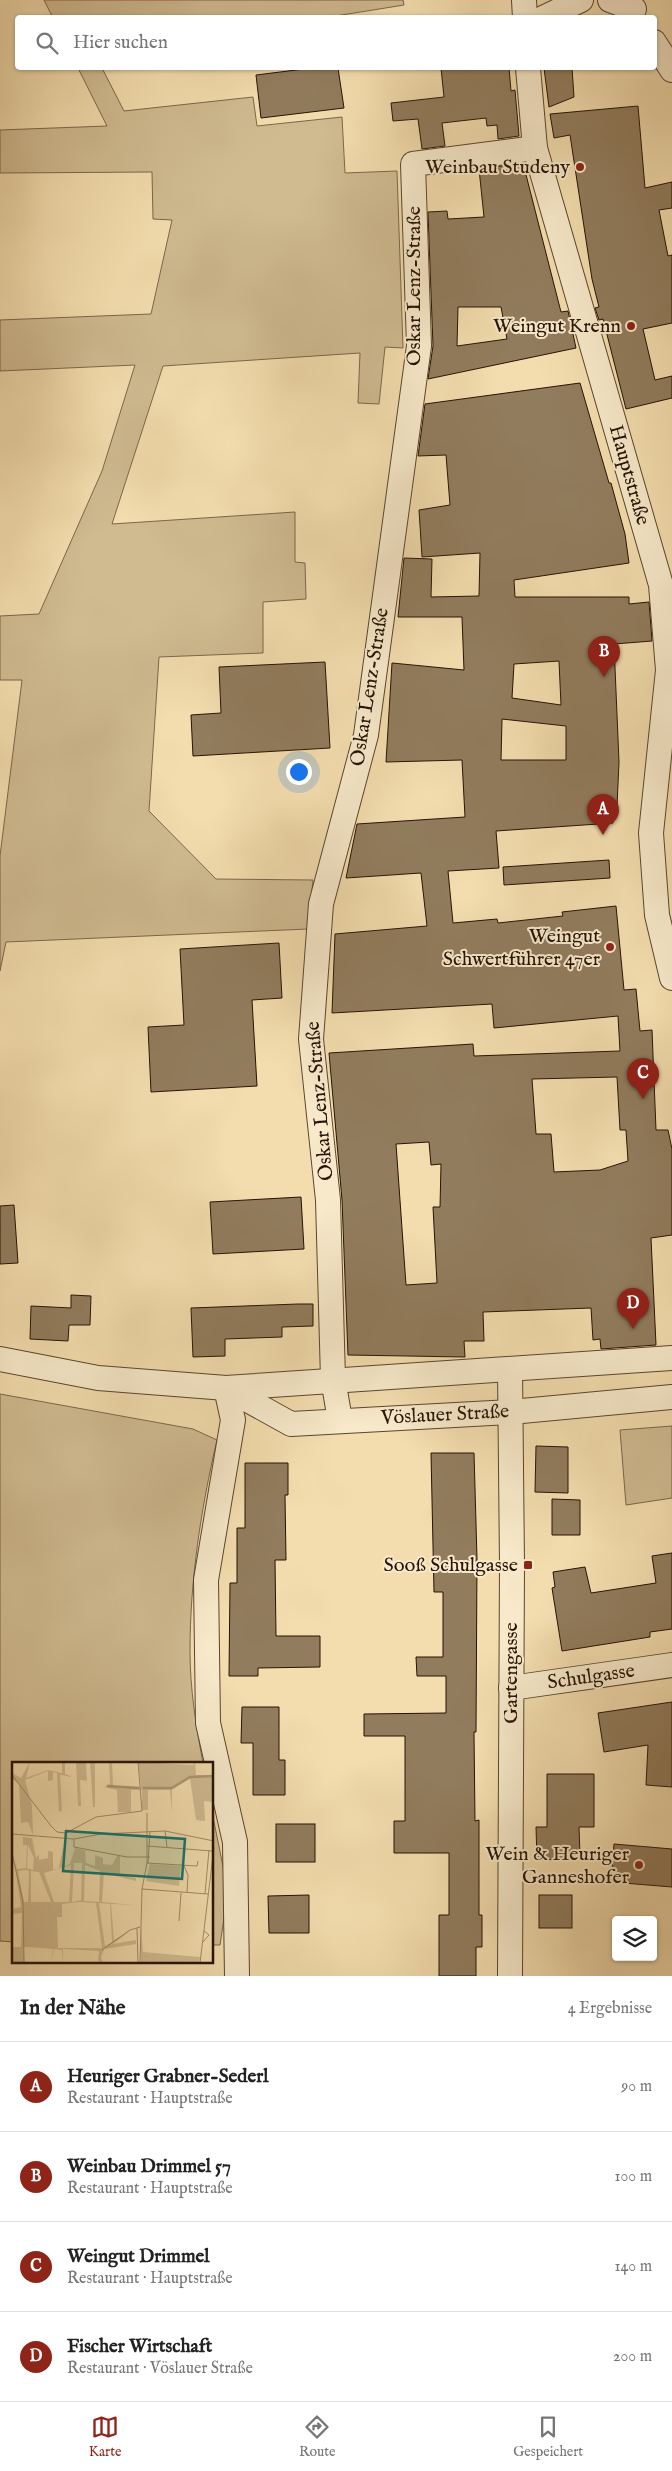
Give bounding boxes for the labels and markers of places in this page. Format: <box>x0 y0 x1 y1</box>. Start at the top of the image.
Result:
place label: Weinbau Studeny <box>425 155 570 180</box>
marker: Weinbau Studeny <box>574 161 586 173</box>
place label: Weingut Krenn <box>493 314 621 339</box>
marker: Weingut Krenn <box>625 320 637 332</box>
pin: B <box>588 636 620 677</box>
pin: A <box>587 794 619 835</box>
place label: Weingut Schwertführer 47er <box>443 924 601 972</box>
marker: Weingut Schwertführer 47er <box>604 941 616 953</box>
pin: C <box>627 1058 659 1099</box>
pin: D <box>617 1288 649 1329</box>
place label: Sooß Schulgasse <box>384 1553 518 1578</box>
marker: Sooß Schulgasse <box>522 1559 534 1571</box>
place label: Wein & Heuriger Ganneshofer <box>485 1842 630 1890</box>
marker: Wein & Heuriger Ganneshofer <box>633 1859 645 1871</box>

